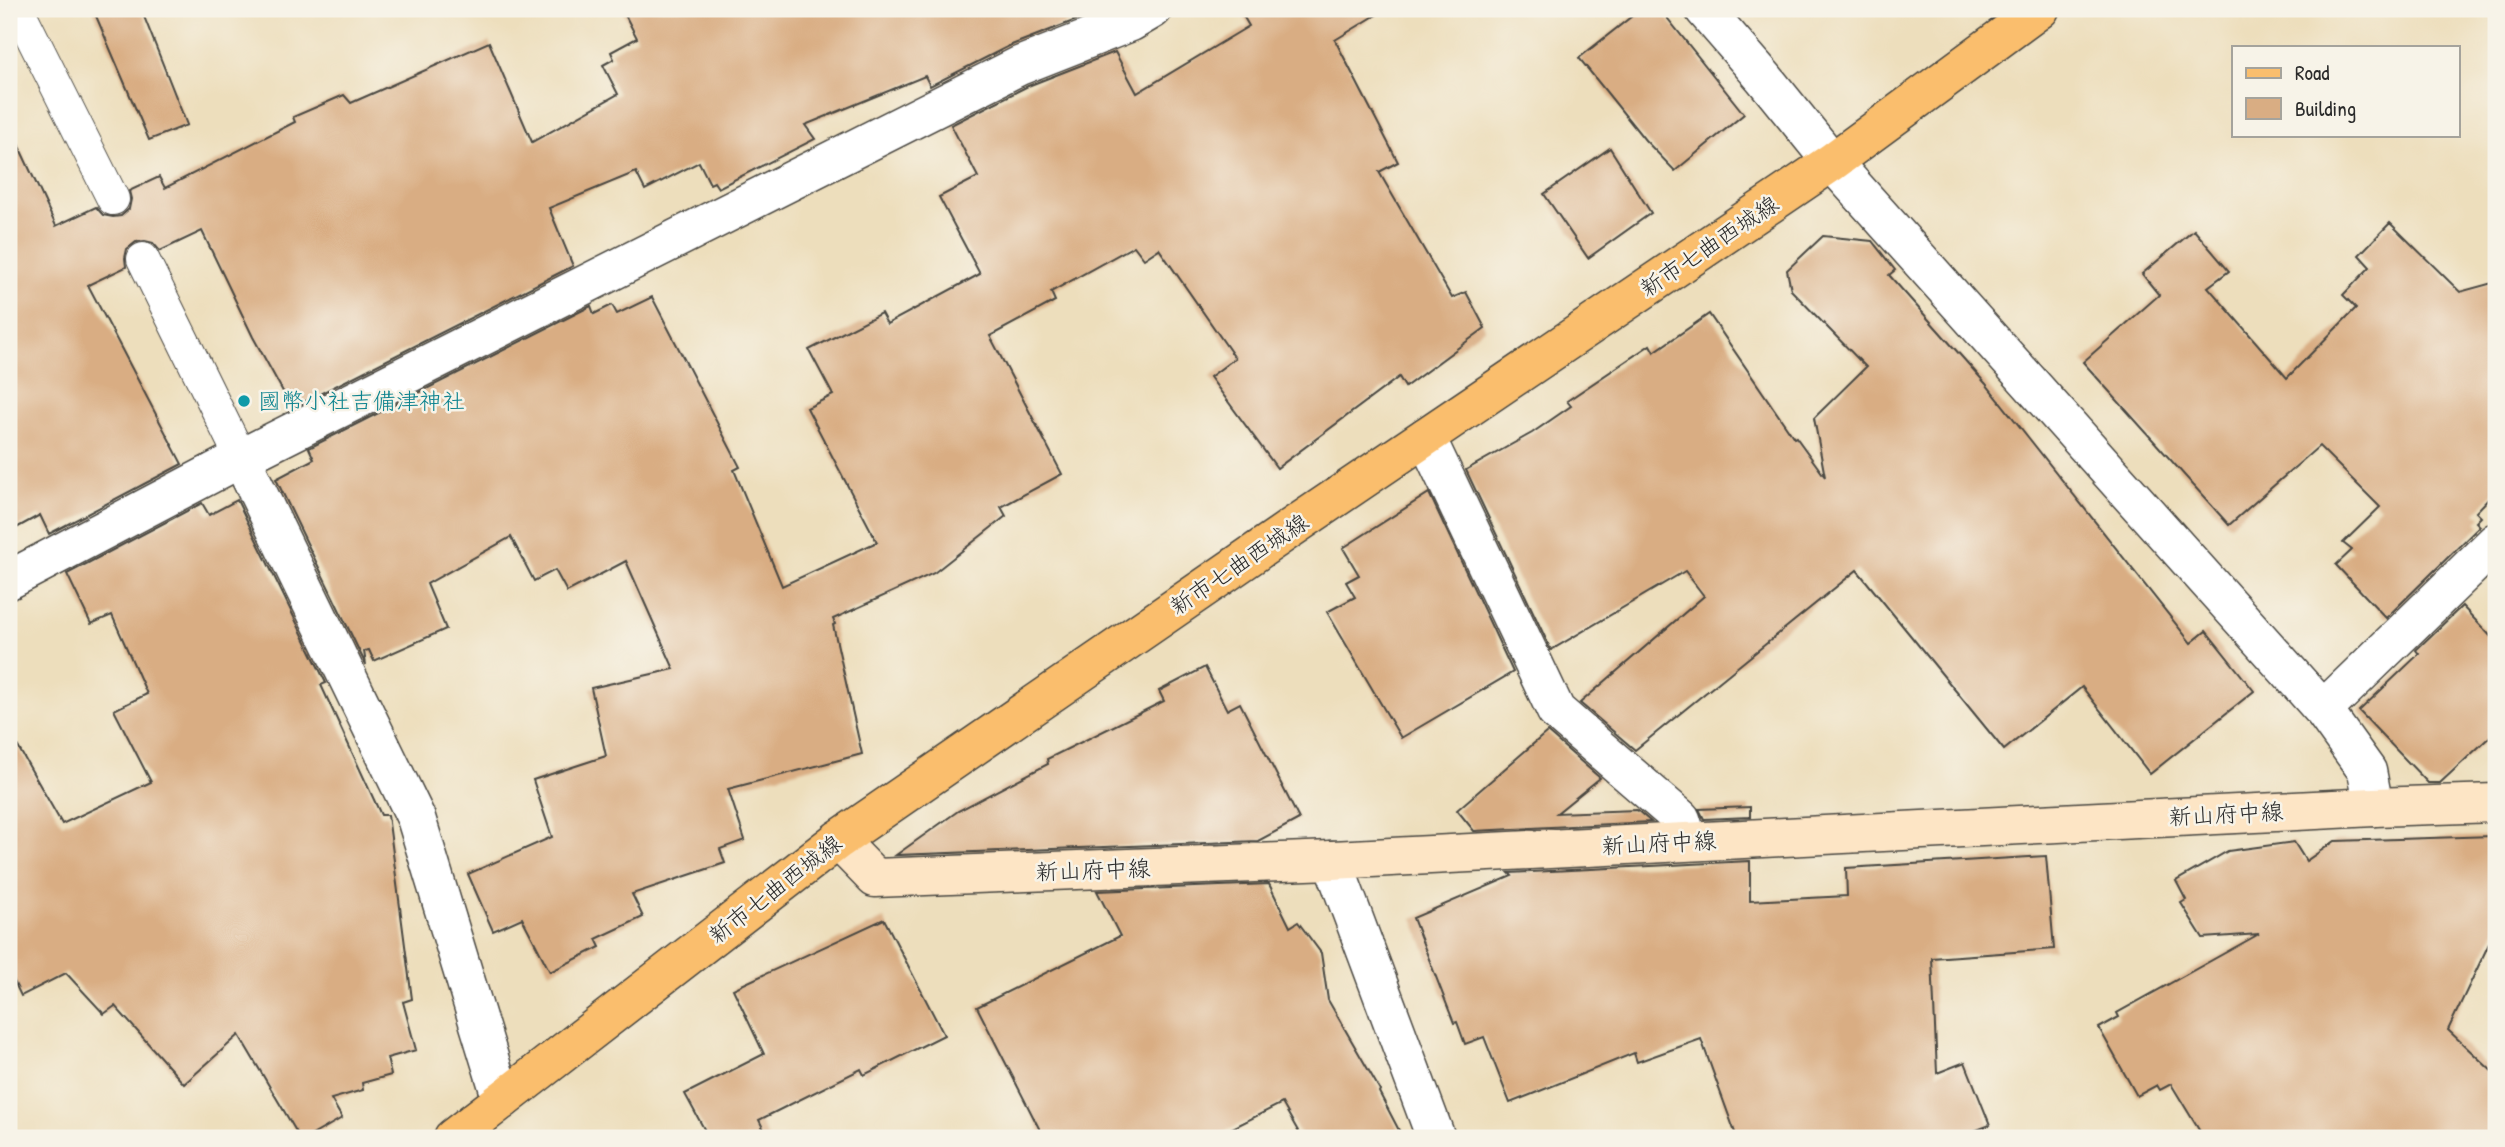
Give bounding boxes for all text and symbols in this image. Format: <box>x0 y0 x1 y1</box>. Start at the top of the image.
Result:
legend <box>2232 46 2460 136</box>
text: Road <box>2295 58 2329 87</box>
text: Building <box>2295 94 2356 123</box>
street label: 新市七曲西城線 <box>1633 188 1784 303</box>
place label: 國幣小社吉備津神社 <box>258 385 465 416</box>
marker: 國幣小社吉備津神社 <box>236 393 252 409</box>
street label: 新市七曲西城線 <box>1163 506 1314 621</box>
street label: 新山府中線 <box>2168 795 2284 832</box>
street label: 新山府中線 <box>1601 824 1717 861</box>
street label: 新市七曲西城線 <box>702 827 848 950</box>
street label: 新山府中線 <box>1035 852 1151 887</box>

